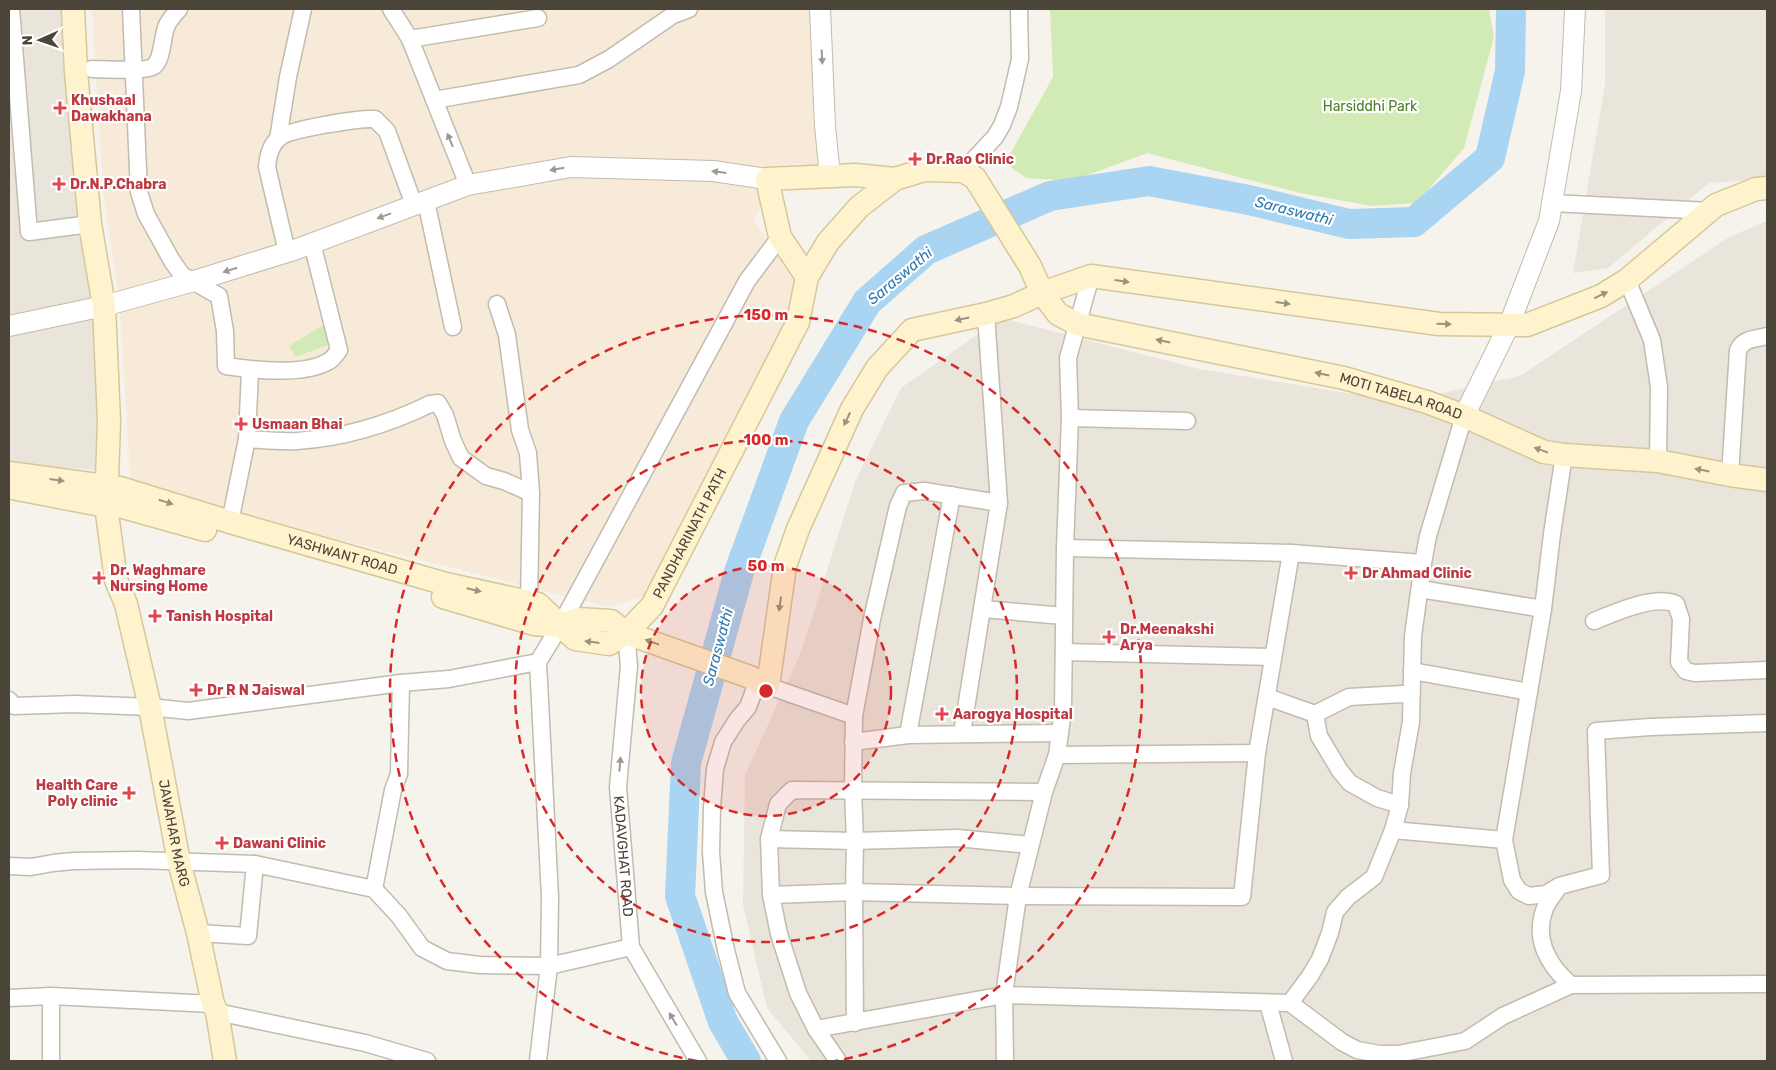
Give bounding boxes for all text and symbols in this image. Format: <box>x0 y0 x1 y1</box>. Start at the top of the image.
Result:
north arrow <box>15 15 65 65</box>
text: N <box>19 35 36 46</box>
one-way arrow <box>818 50 826 66</box>
place label: Khushaal Dawakhana <box>71 92 152 125</box>
park label: Harsiddhi Park <box>1323 98 1418 115</box>
marker: Khushaal Dawakhana <box>53 101 67 115</box>
one-way arrow <box>446 132 454 147</box>
place label: Dr.Rao Clinic <box>926 151 1014 168</box>
marker: Dr.Rao Clinic <box>908 152 922 166</box>
one-way arrow <box>548 166 564 174</box>
one-way arrow <box>710 168 726 176</box>
place label: Dr.N.P.Chabra <box>70 176 167 193</box>
marker: Dr.N.P.Chabra <box>52 177 66 191</box>
water label: Saraswathi <box>1253 193 1335 229</box>
one-way arrow <box>376 213 391 221</box>
water label: Saraswathi <box>864 243 936 308</box>
one-way arrow <box>222 266 237 274</box>
one-way arrow <box>1115 277 1131 285</box>
one-way arrow <box>1594 291 1608 299</box>
one-way arrow <box>1276 299 1292 307</box>
text: 150 m <box>744 306 788 324</box>
one-way arrow <box>955 315 970 323</box>
one-way arrow <box>1437 320 1453 328</box>
one-way arrow <box>1155 337 1171 345</box>
one-way arrow <box>1314 369 1330 377</box>
street label: MOTI TABELA ROAD <box>1338 369 1465 424</box>
one-way arrow <box>843 412 851 426</box>
place label: Usmaan Bhai <box>252 416 342 433</box>
marker: Usmaan Bhai <box>234 417 248 431</box>
text: 100 m <box>744 431 788 449</box>
one-way arrow <box>1533 446 1548 454</box>
street label: PANDHARINATH PATH <box>649 465 730 601</box>
one-way arrow <box>1693 465 1709 473</box>
one-way arrow <box>49 476 65 484</box>
one-way arrow <box>159 499 174 507</box>
street label: YASHWANT ROAD <box>285 531 400 579</box>
text: 50 m <box>748 557 784 575</box>
place label: Dr. Waghmare Nursing Home <box>110 562 208 595</box>
place label: Dr Ahmad Clinic <box>1362 565 1472 582</box>
marker: Dr Ahmad Clinic <box>1344 566 1358 580</box>
marker: Dr. Waghmare Nursing Home <box>92 571 106 585</box>
one-way arrow <box>466 586 481 594</box>
one-way arrow <box>776 596 784 612</box>
water label: Saraswathi <box>699 606 737 688</box>
place label: Tanish Hospital <box>166 608 273 625</box>
marker: Tanish Hospital <box>148 609 162 623</box>
place label: Dr.Meenakshi Arya <box>1120 621 1214 654</box>
marker: Dr.Meenakshi Arya <box>1102 630 1116 644</box>
one-way arrow <box>584 638 600 646</box>
one-way arrow <box>644 638 659 645</box>
place label: Dr R N Jaiswal <box>207 682 305 699</box>
centre of rings <box>757 682 775 700</box>
marker: Dr R N Jaiswal <box>189 683 203 697</box>
place label: Aarogya Hospital <box>953 706 1073 723</box>
marker: Aarogya Hospital <box>935 707 949 721</box>
one-way arrow <box>616 756 624 772</box>
place label: Health Care Poly clinic <box>36 777 118 810</box>
street label: JAWAHAR MARG <box>155 778 193 889</box>
marker: Health Care Poly clinic <box>122 786 136 800</box>
street label: KADAVGHAT ROAD <box>610 795 637 917</box>
place label: Dawani Clinic <box>233 835 326 852</box>
marker: Dawani Clinic <box>215 836 229 850</box>
one-way arrow <box>669 1013 678 1026</box>

